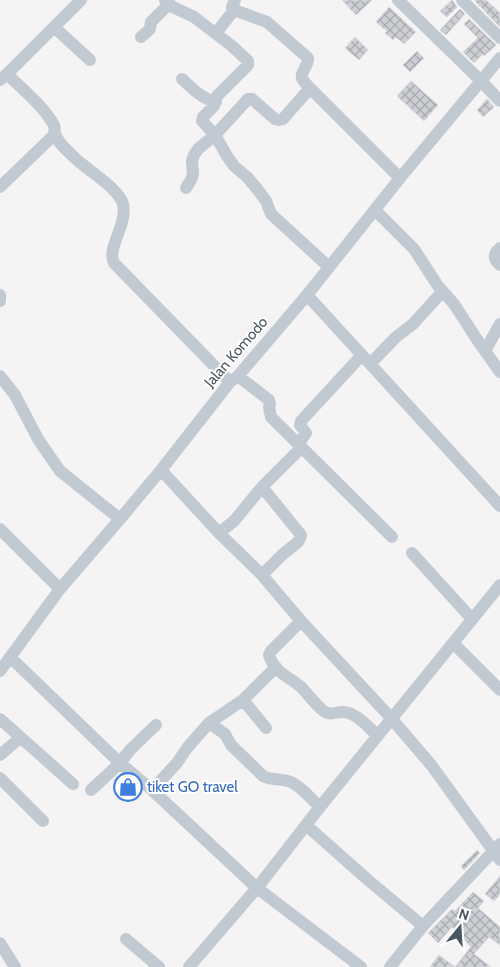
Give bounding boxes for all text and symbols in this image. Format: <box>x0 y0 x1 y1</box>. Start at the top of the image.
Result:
street label: Jalan Komodo <box>200 313 272 392</box>
shop icon: tiket GO travel <box>113 772 143 802</box>
place label: tiket GO travel <box>147 778 238 796</box>
north arrow <box>435 902 485 952</box>
text: N <box>457 905 472 925</box>

